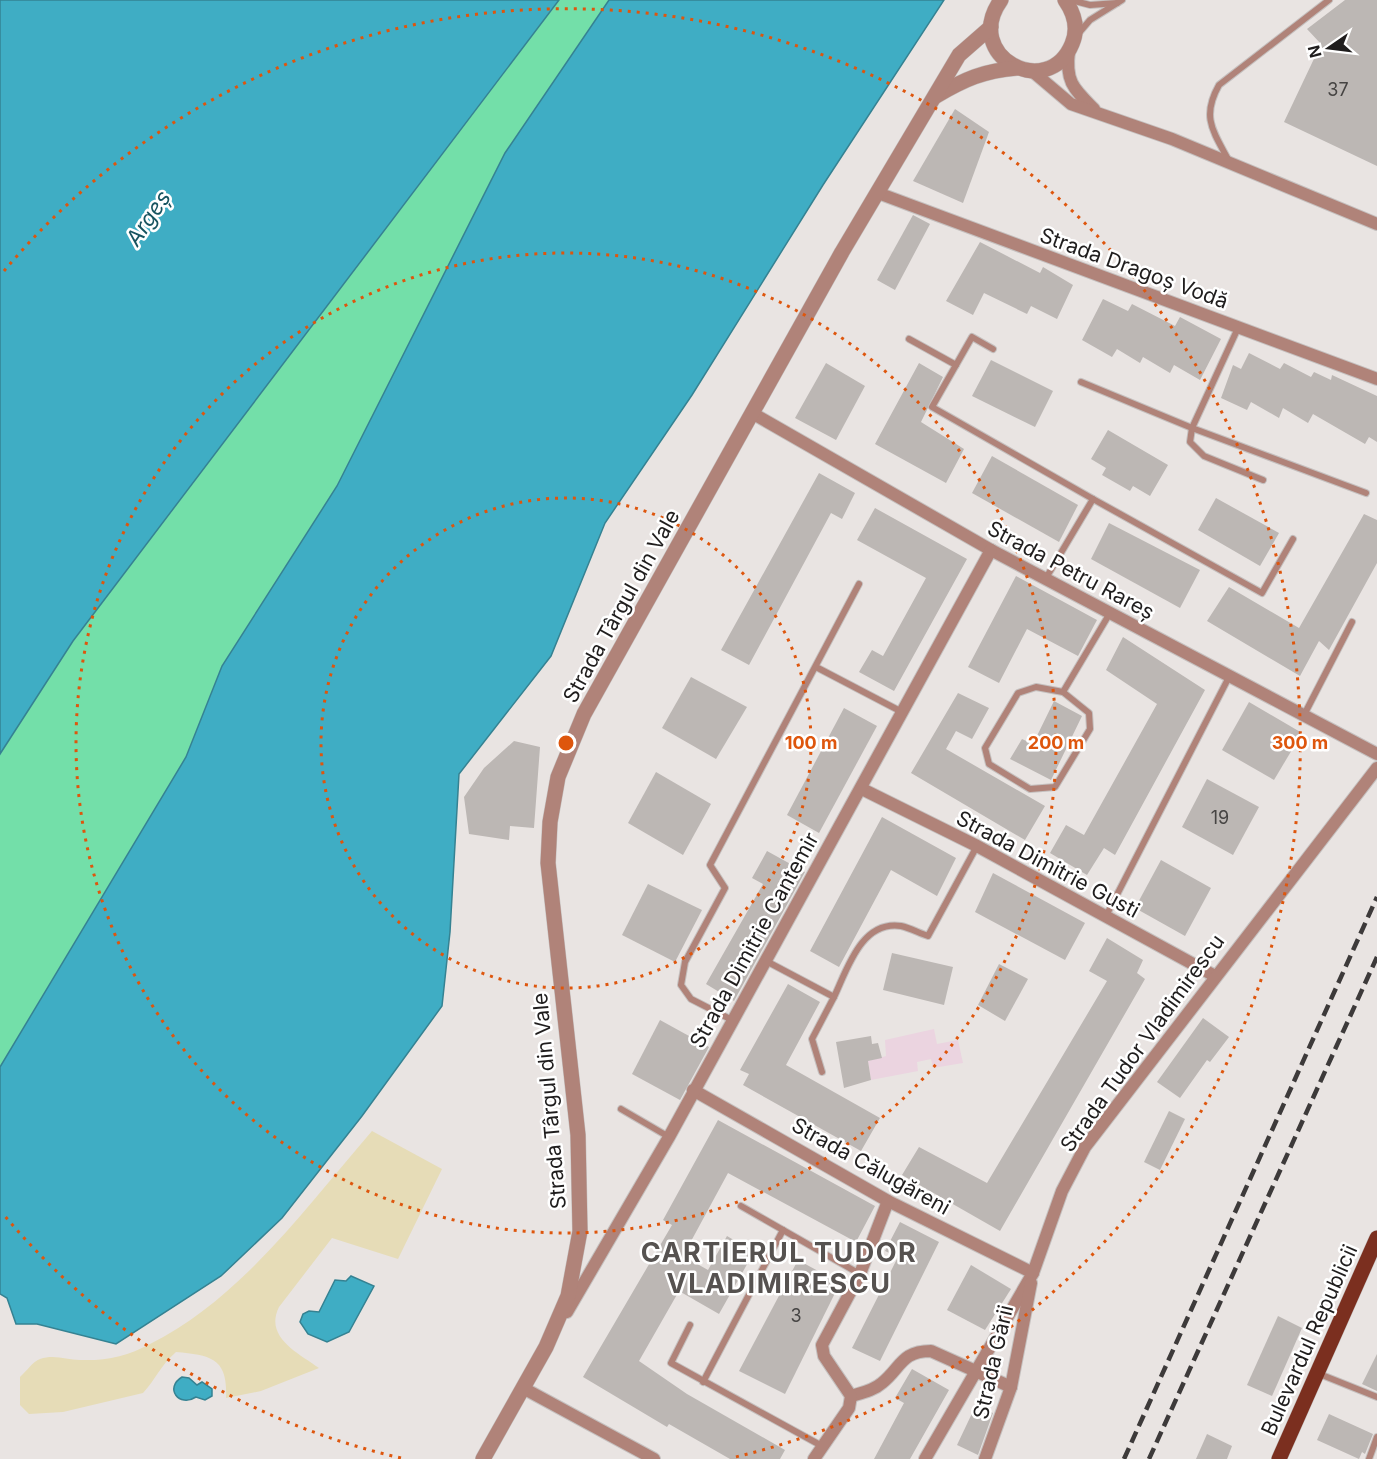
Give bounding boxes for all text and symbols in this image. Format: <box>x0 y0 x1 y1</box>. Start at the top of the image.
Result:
north arrow <box>1299 18 1359 78</box>
text: N <box>1303 43 1326 60</box>
house number: 37 <box>1327 79 1349 100</box>
water label: Argeș <box>120 185 177 252</box>
street label: Strada Dragoș Vodă <box>1036 222 1232 314</box>
street label: Strada Târgul din Vale <box>557 505 685 707</box>
street label: Strada Petru Rareș <box>983 515 1159 625</box>
text: 100 m <box>785 732 837 753</box>
text: 200 m <box>1028 732 1084 753</box>
text: 300 m <box>1272 732 1328 753</box>
centre of rings <box>556 733 576 753</box>
street label: Strada Dimitrie Gusti <box>952 805 1144 923</box>
house number: 19 <box>1211 807 1229 828</box>
street label: Strada Dimitrie Cantemir <box>684 828 824 1052</box>
street label: Strada Tudor Vladimirescu <box>1055 930 1229 1156</box>
street label: Strada Târgul din Vale <box>527 992 571 1210</box>
street label: Strada Călugăreni <box>787 1112 955 1220</box>
district label: CARTIERUL TUDOR VLADIMIRESCU <box>641 1236 917 1300</box>
street label: Bulevardul Republicii <box>1256 1241 1362 1439</box>
street label: Strada Gării <box>968 1302 1018 1422</box>
house number: 3 <box>790 1305 802 1326</box>

